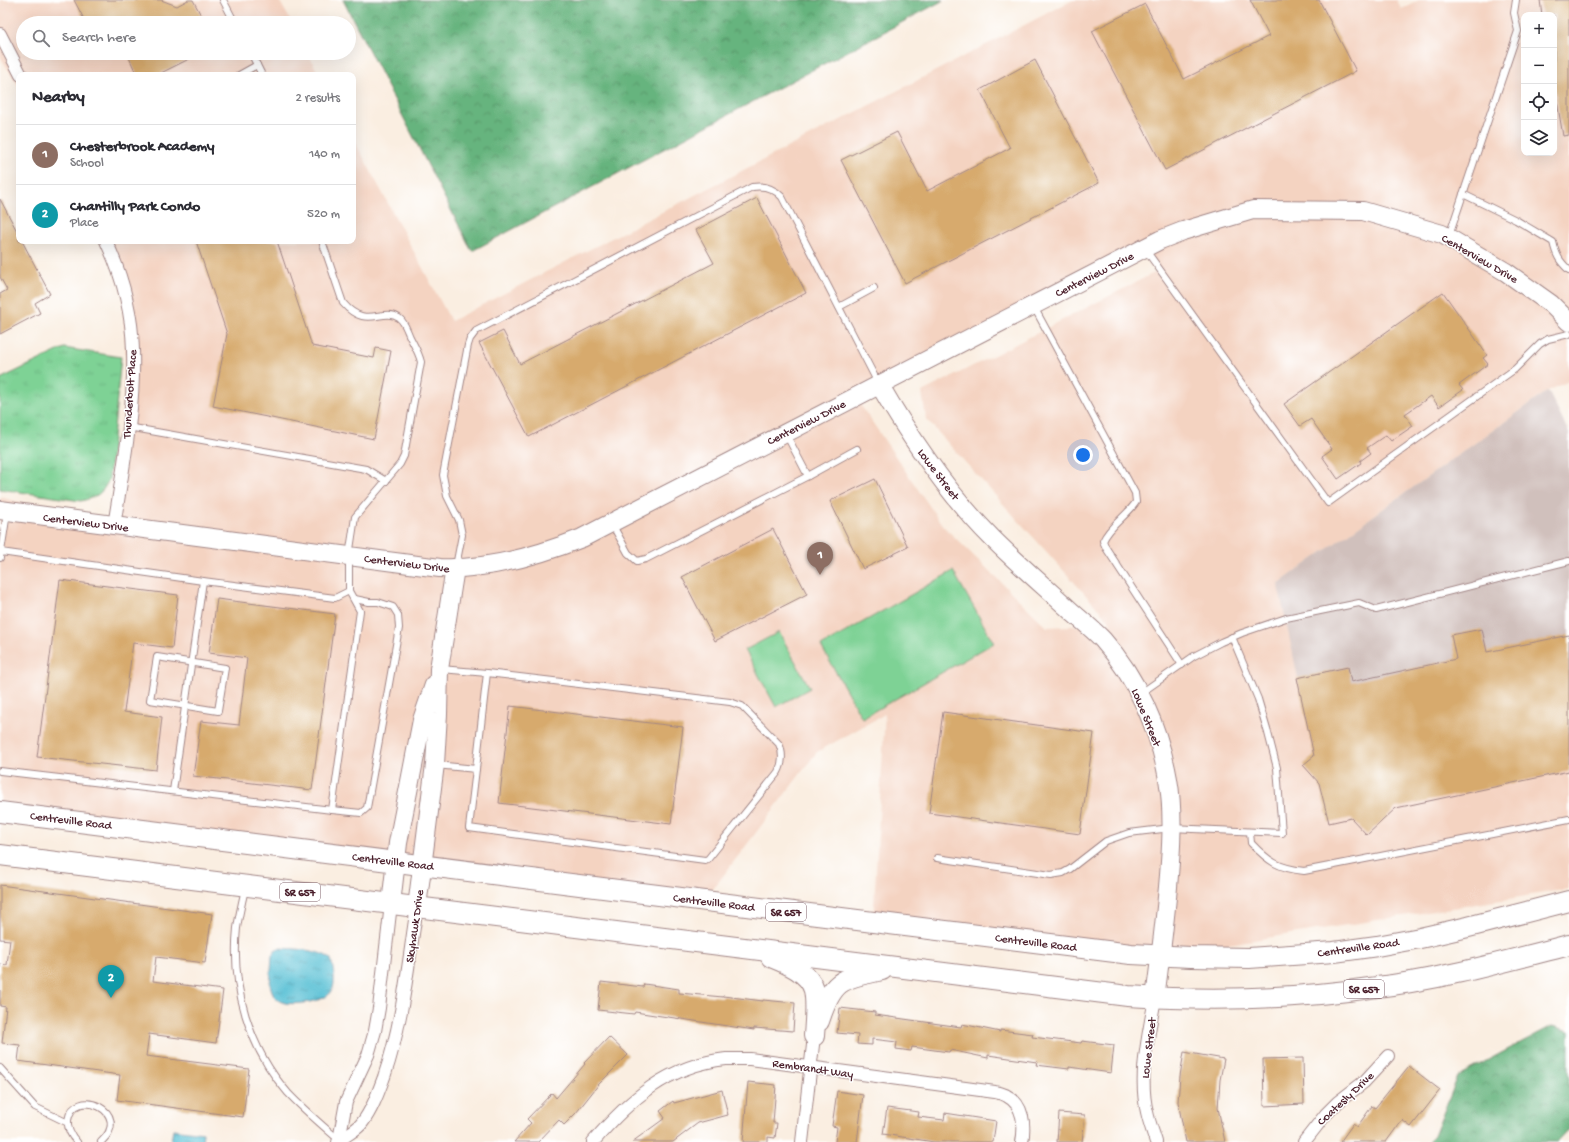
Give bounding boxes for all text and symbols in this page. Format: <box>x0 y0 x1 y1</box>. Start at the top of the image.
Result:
map controls <box>1521 12 1557 156</box>
button: + <box>1521 12 1557 48</box>
search box <box>16 16 356 60</box>
icon: search <box>30 27 52 49</box>
text: Search here <box>62 29 136 47</box>
button: − <box>1521 48 1557 84</box>
button: locate <box>1521 84 1557 120</box>
text: Nearby <box>32 88 85 108</box>
text: 2 results <box>295 91 340 106</box>
button: layers <box>1521 120 1557 156</box>
text: Chesterbrook Academy <box>70 138 215 156</box>
text: 1 <box>42 147 48 162</box>
text: 140 m <box>309 147 340 162</box>
text: School <box>70 156 104 171</box>
text: Chantilly Park Condo <box>70 198 200 216</box>
text: 2 <box>42 207 48 222</box>
text: 520 m <box>307 207 340 222</box>
text: Place <box>70 216 98 231</box>
street label: Centerview Drive <box>1438 232 1520 288</box>
street label: Centerview Drive <box>1053 250 1137 302</box>
street label: Thunderbolt Place <box>121 348 141 440</box>
street label: Centerview Drive <box>765 398 849 450</box>
your location <box>1073 445 1093 465</box>
street label: Lowe Street <box>913 447 962 505</box>
street label: Centerview Drive <box>42 512 130 536</box>
pin: 1 <box>807 542 833 575</box>
street label: Centerview Drive <box>363 553 451 577</box>
street label: Lowe Street <box>1127 687 1163 750</box>
street label: Centreville Road <box>29 810 113 834</box>
street label: Centreville Road <box>351 851 435 875</box>
road number: SR 657 <box>280 883 320 901</box>
street label: Skyhawk Drive <box>404 888 428 964</box>
street label: Centreville Road <box>672 892 756 916</box>
road number: SR 657 <box>766 903 806 921</box>
street label: Centreville Road <box>994 932 1078 956</box>
street label: Centreville Road <box>1317 936 1401 962</box>
pin: 2 <box>98 965 124 998</box>
road number: SR 657 <box>1344 980 1384 998</box>
street label: Lowe Street <box>1139 1016 1161 1079</box>
street label: Rembrandt Way <box>771 1057 854 1083</box>
street label: Coatesly Drive <box>1315 1069 1378 1129</box>

